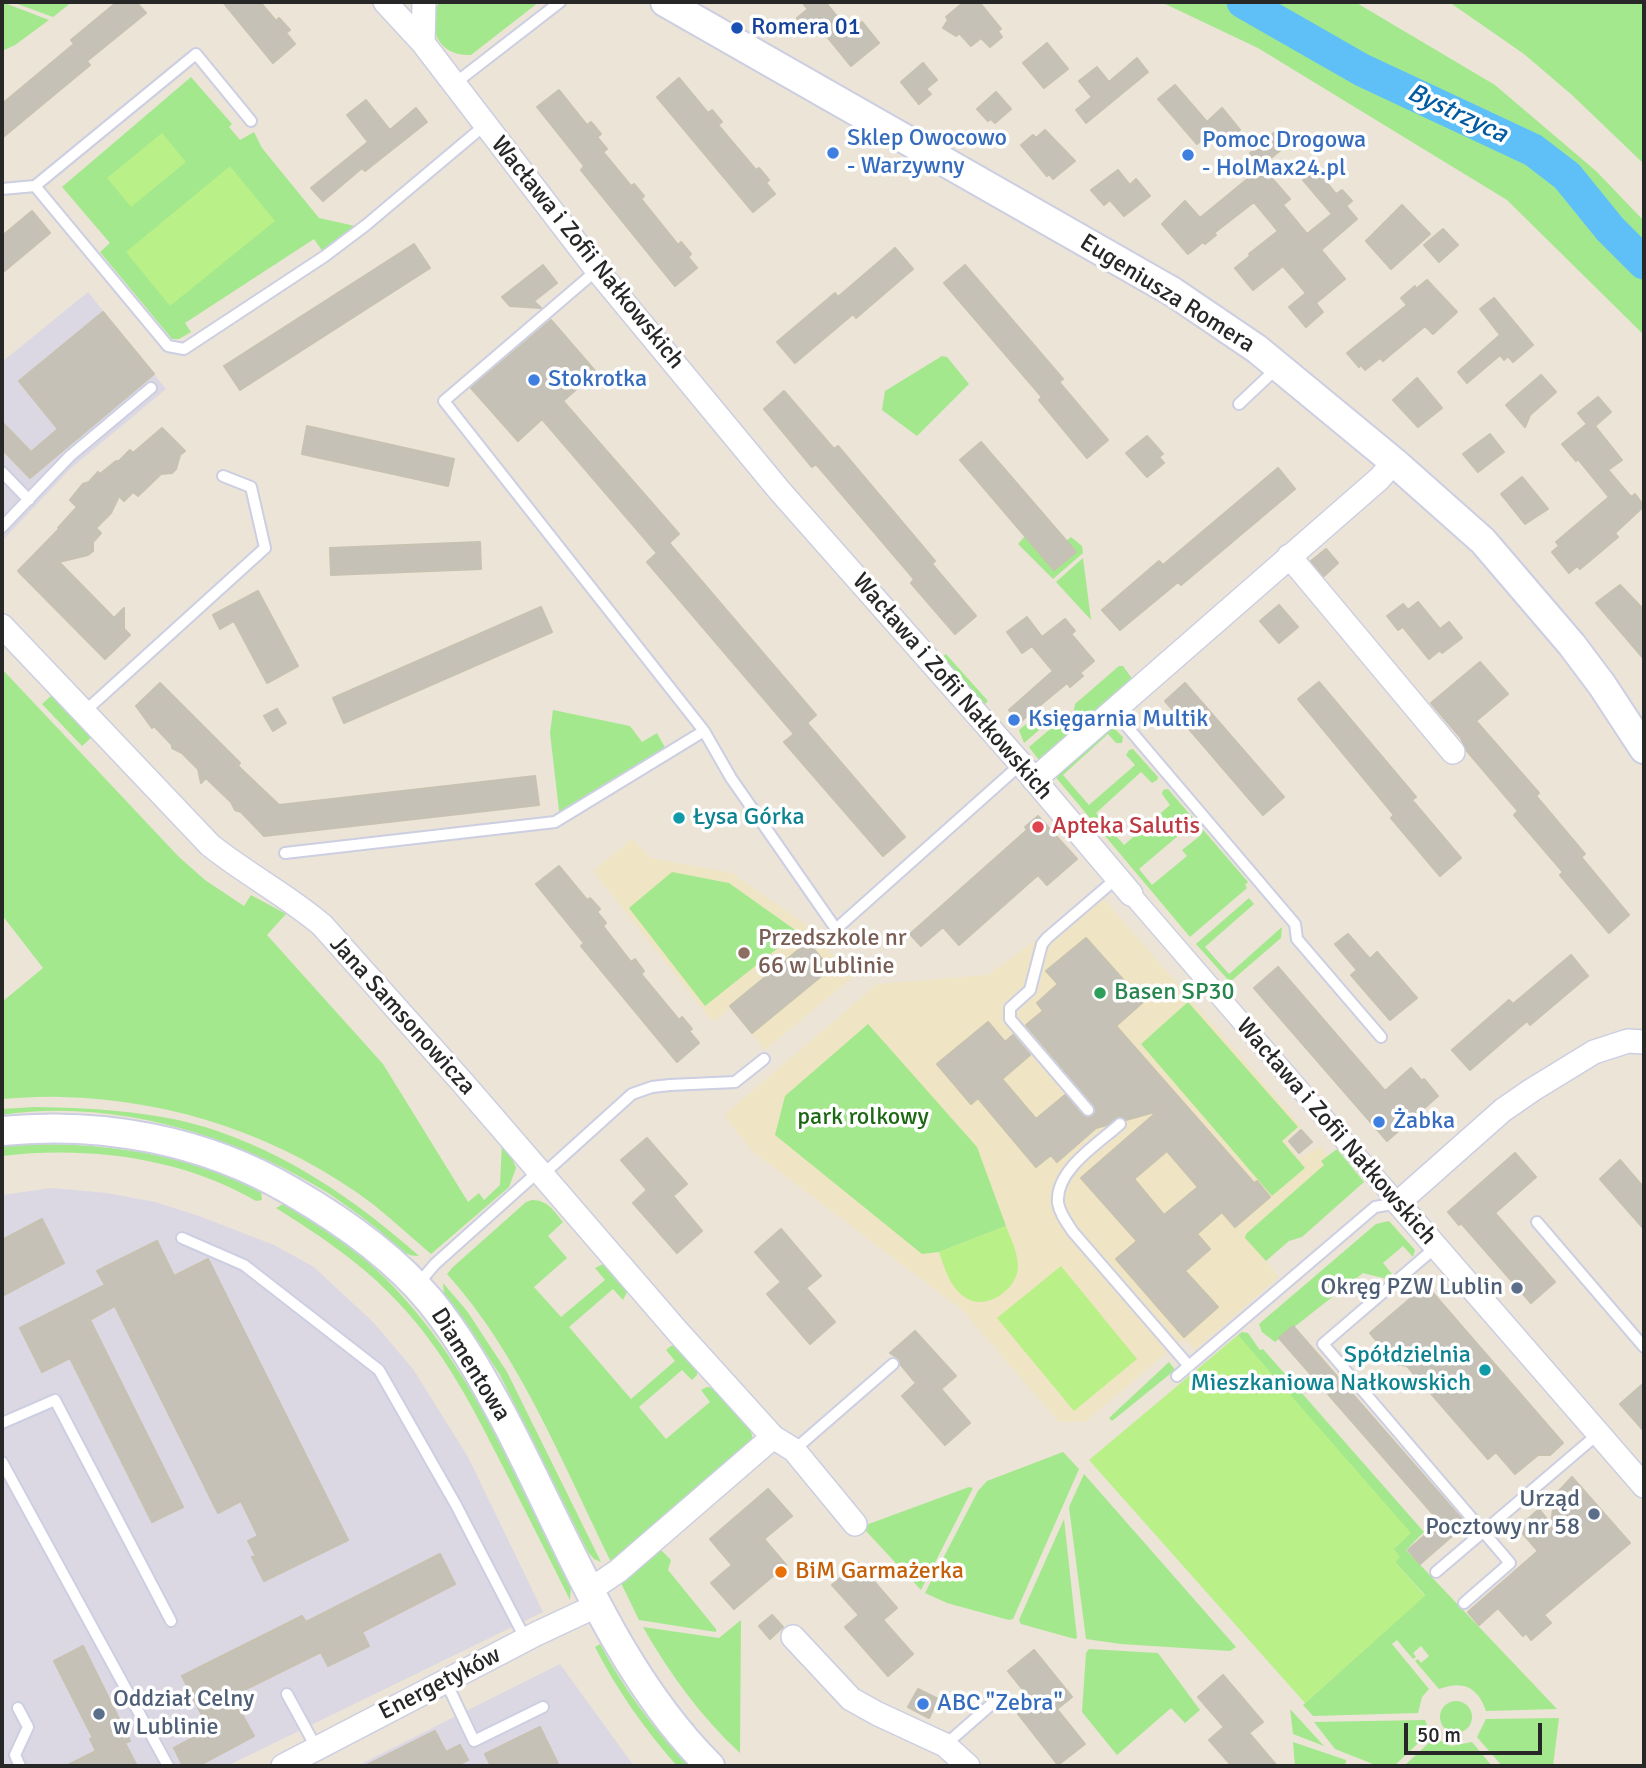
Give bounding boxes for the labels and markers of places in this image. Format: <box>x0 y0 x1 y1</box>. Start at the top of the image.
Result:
place label: Romera 01 <box>751 14 861 42</box>
marker: Romera 01 <box>729 20 745 36</box>
place label: Sklep Owocowo - Warzywny <box>847 125 1007 181</box>
place label: Pomoc Drogowa - HolMax24.pl <box>1202 127 1366 183</box>
marker: Sklep Owocowo - Warzywny <box>825 145 841 161</box>
marker: Pomoc Drogowa - HolMax24.pl <box>1180 147 1196 163</box>
place label: Stokrotka <box>548 366 647 394</box>
marker: Stokrotka <box>526 372 542 388</box>
place label: Księgarnia Multik <box>1028 706 1208 734</box>
marker: Księgarnia Multik <box>1006 712 1022 728</box>
place label: Łysa Górka <box>693 804 805 832</box>
marker: Łysa Górka <box>671 810 687 826</box>
place label: Apteka Salutis <box>1052 813 1200 841</box>
marker: Apteka Salutis <box>1030 819 1046 835</box>
place label: Przedszkole nr 66 w Lublinie <box>758 925 907 981</box>
marker: Przedszkole nr 66 w Lublinie <box>736 945 752 961</box>
place label: Basen SP30 <box>1114 979 1234 1007</box>
marker: Basen SP30 <box>1092 985 1108 1001</box>
place label: Żabka <box>1393 1108 1455 1136</box>
marker: Żabka <box>1371 1114 1387 1130</box>
place label: Okręg PZW Lublin <box>1320 1274 1503 1302</box>
marker: Okręg PZW Lublin <box>1509 1280 1525 1296</box>
place label: Spółdzielnia Mieszkaniowa Nałkowskich <box>1190 1342 1471 1398</box>
marker: Spółdzielnia Mieszkaniowa Nałkowskich <box>1477 1362 1493 1378</box>
place label: Urząd Pocztowy nr 58 <box>1425 1486 1580 1542</box>
marker: Urząd Pocztowy nr 58 <box>1586 1506 1602 1522</box>
place label: BiM Garmażerka <box>795 1558 964 1586</box>
marker: BiM Garmażerka <box>773 1564 789 1580</box>
place label: Oddział Celny w Lublinie <box>113 1686 254 1742</box>
place label: ABC "Zebra" <box>937 1690 1063 1718</box>
marker: ABC "Zebra" <box>915 1696 931 1712</box>
marker: Oddział Celny w Lublinie <box>91 1706 107 1722</box>

